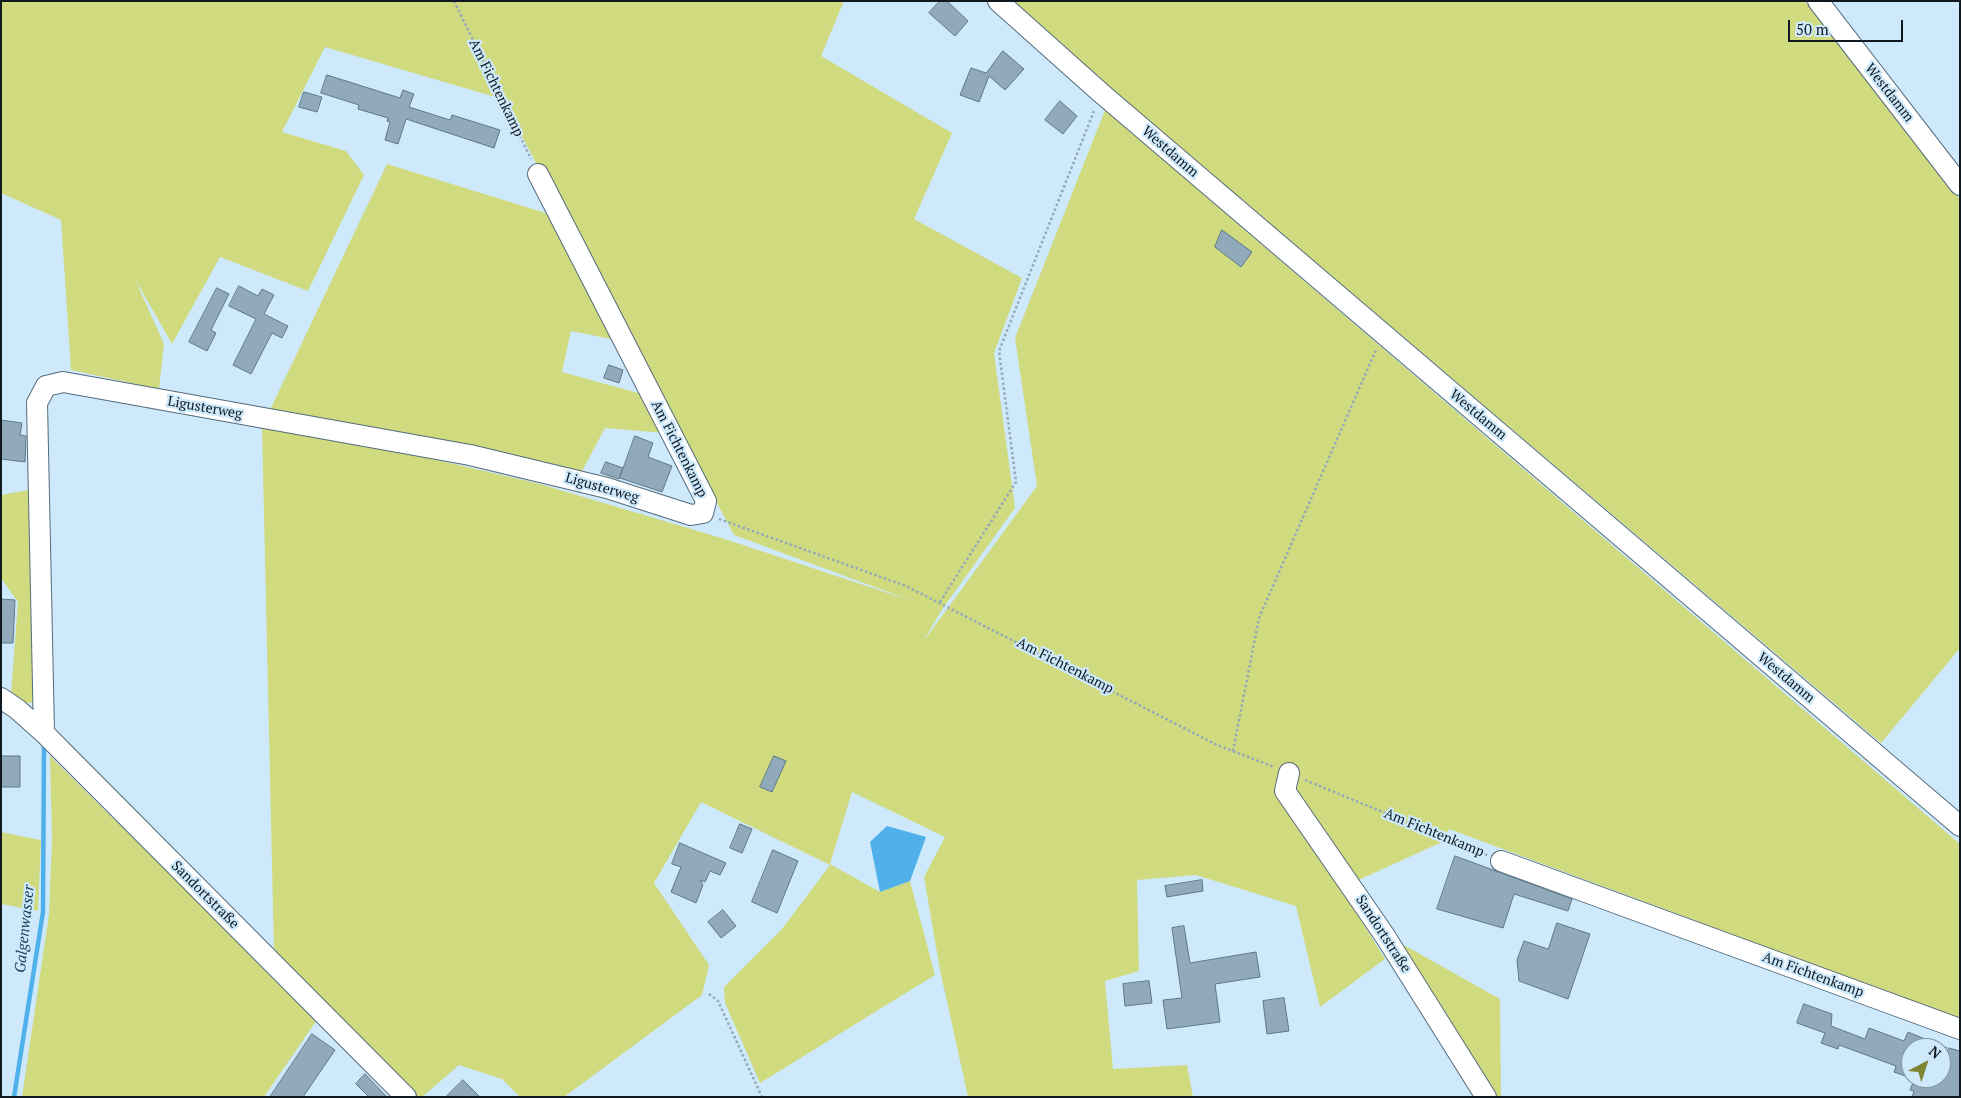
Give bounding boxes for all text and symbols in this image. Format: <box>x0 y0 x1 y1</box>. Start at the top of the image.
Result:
scale bar <box>1791 10 1906 42</box>
text: 50 m <box>1796 19 1829 39</box>
street label: Am Fichtenkamp <box>465 36 527 140</box>
street label: Westdamm <box>1861 60 1917 126</box>
street label: Westdamm <box>1138 123 1202 181</box>
street label: Westdamm <box>1446 386 1510 444</box>
street label: Ligusterweg <box>166 393 244 423</box>
street label: Am Fichtenkamp <box>647 398 711 500</box>
street label: Ligusterweg <box>563 470 641 506</box>
street label: Am Fichtenkamp <box>1014 634 1116 698</box>
street label: Westdamm <box>1754 649 1818 707</box>
street label: Am Fichtenkamp <box>1381 805 1487 861</box>
street label: Sandortstraße <box>168 858 242 932</box>
water label: Galgenwasser <box>11 884 39 974</box>
street label: Sandortstraße <box>1352 892 1414 976</box>
street label: Am Fichtenkamp <box>1760 949 1866 1001</box>
north arrow <box>1901 1038 1951 1088</box>
text: N <box>1925 1041 1945 1063</box>

